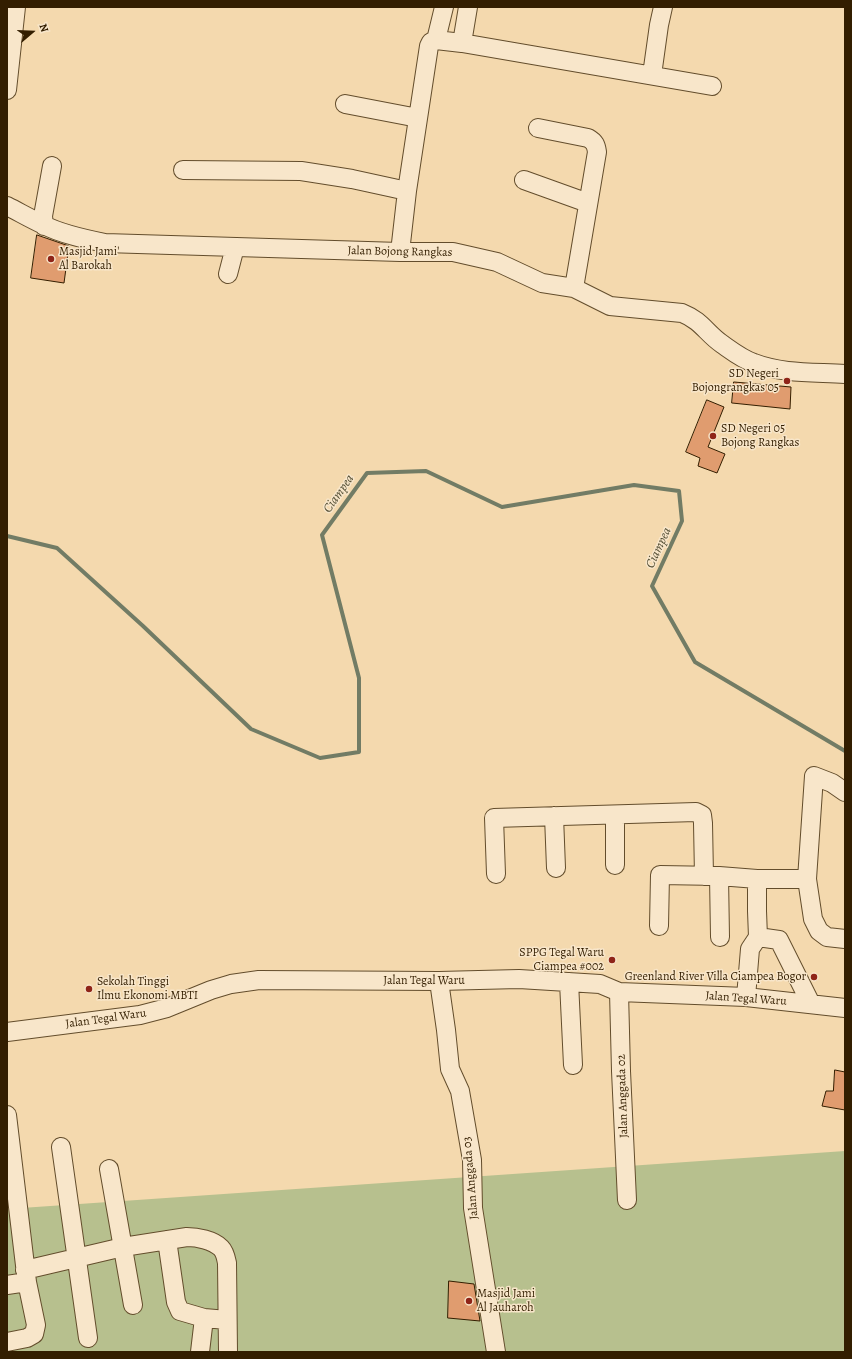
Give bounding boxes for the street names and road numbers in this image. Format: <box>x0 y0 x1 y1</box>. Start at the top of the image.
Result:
street label: Jalan Bojong Rangkas <box>347 244 453 260</box>
street label: Jalan Tegal Waru <box>383 974 465 988</box>
street label: Jalan Tegal Waru <box>705 989 787 1009</box>
street label: Jalan Tegal Waru <box>65 1006 147 1032</box>
street label: Jalan Anggada 02 <box>614 1054 632 1138</box>
street label: Jalan Anggada 03 <box>460 1136 482 1220</box>

